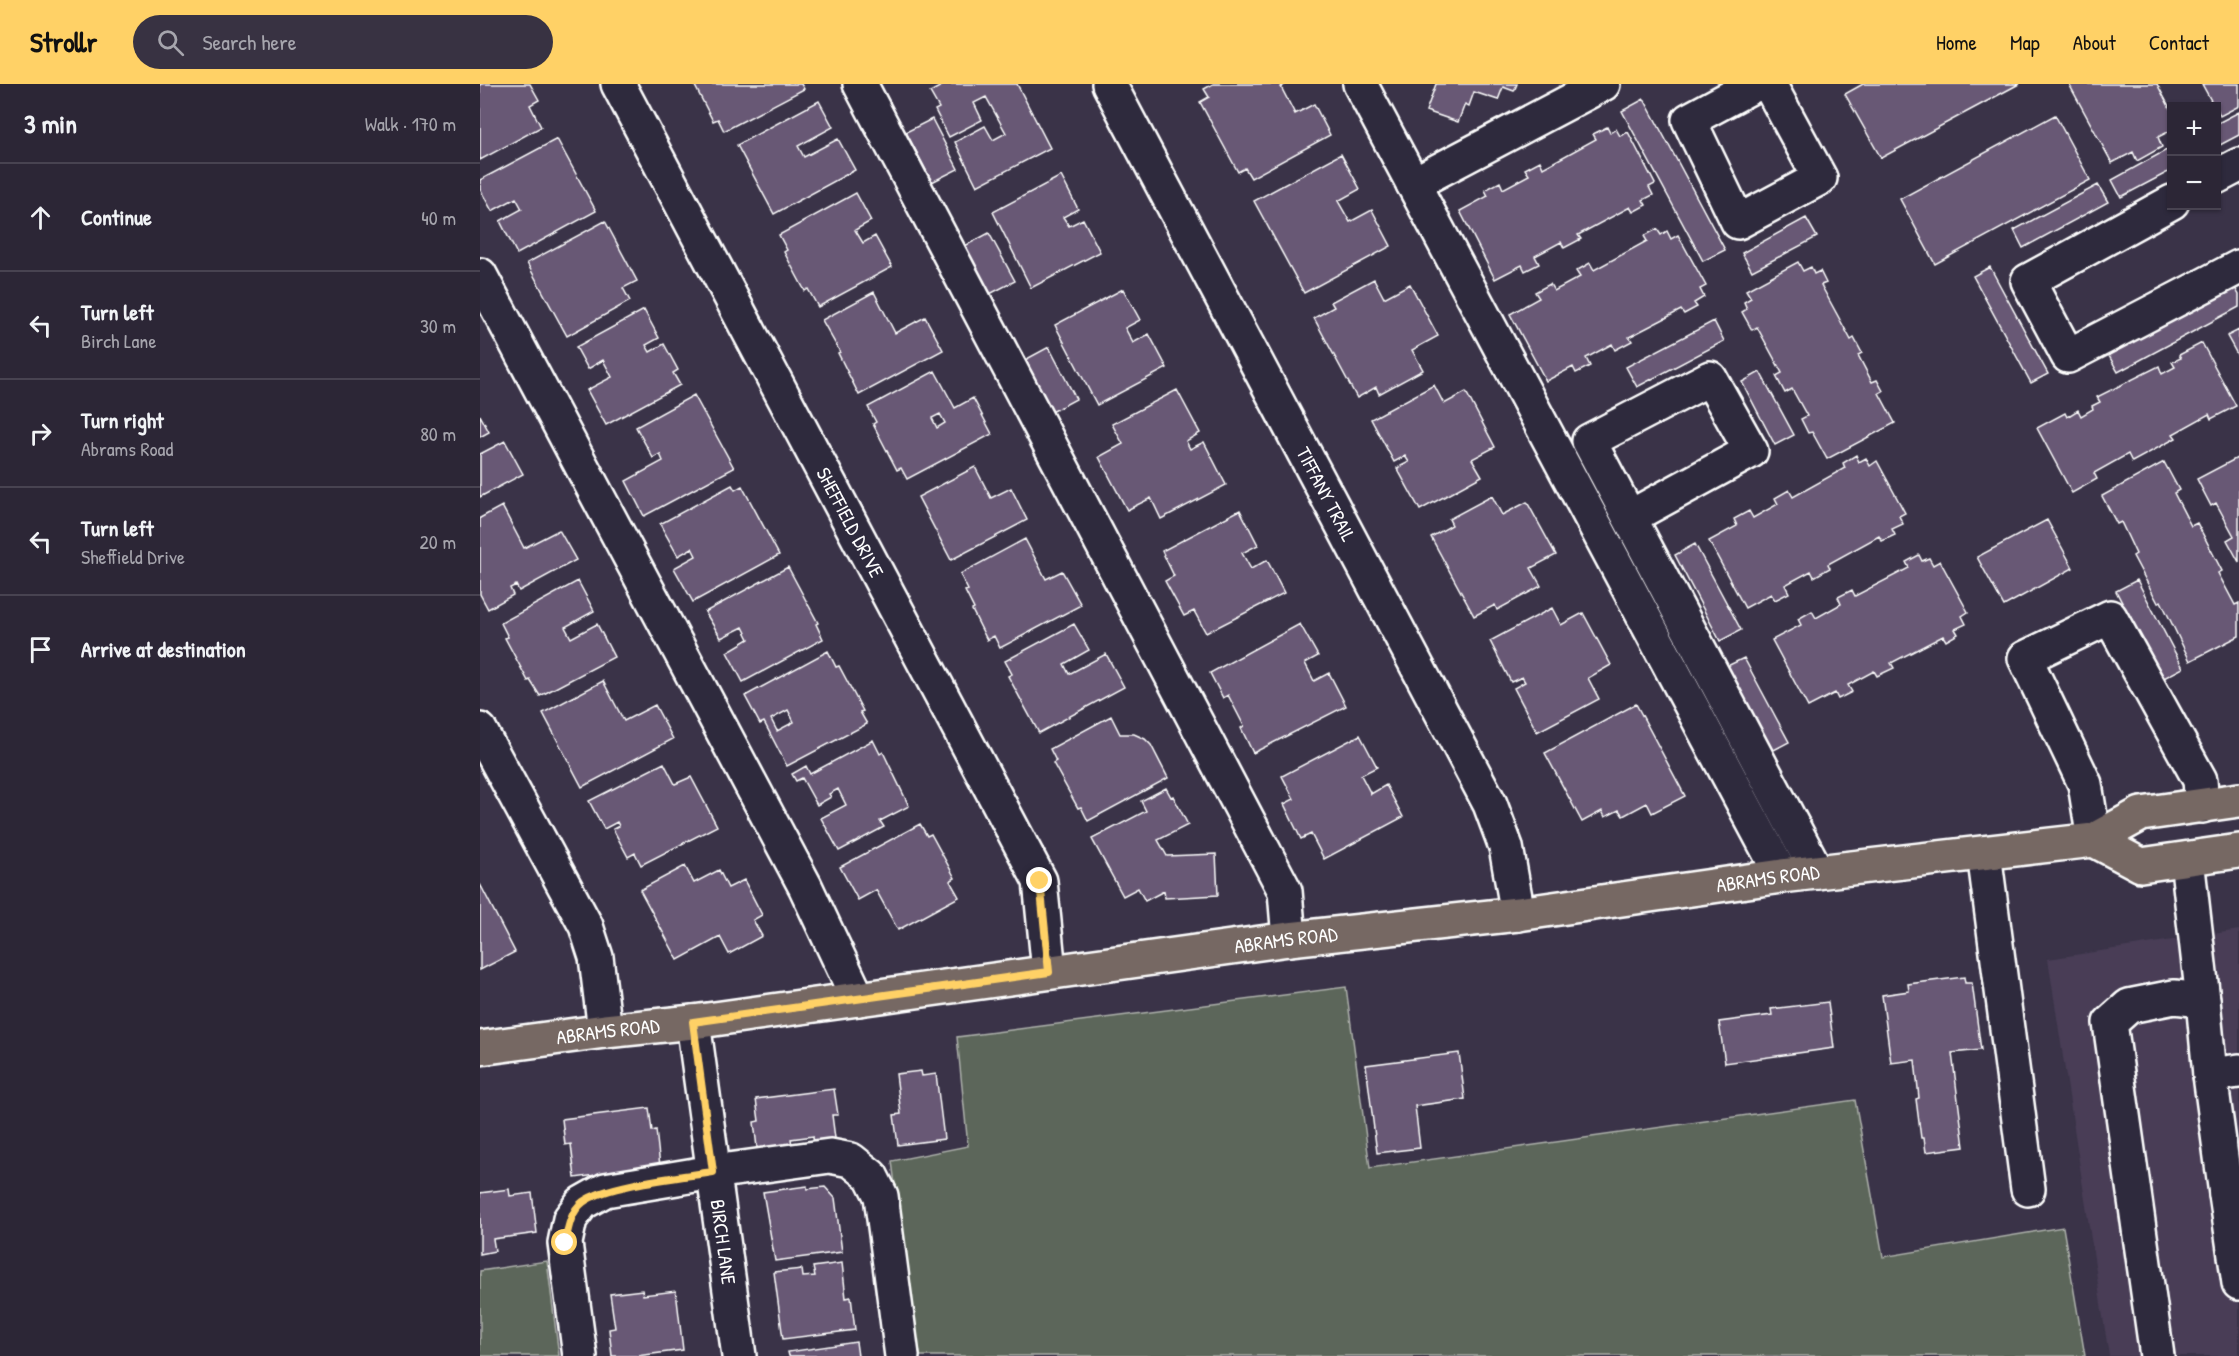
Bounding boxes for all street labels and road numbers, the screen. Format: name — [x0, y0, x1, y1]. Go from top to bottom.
street label: TIFFANY TRAIL — [1290, 442, 1363, 546]
street label: SHEFFIELD DRIVE — [810, 462, 891, 582]
street label: ABRAMS ROAD — [1714, 858, 1821, 898]
street label: ABRAMS ROAD — [1232, 920, 1339, 960]
street label: ABRAMS ROAD — [554, 1011, 661, 1051]
street label: BIRCH LANE — [705, 1198, 743, 1286]

